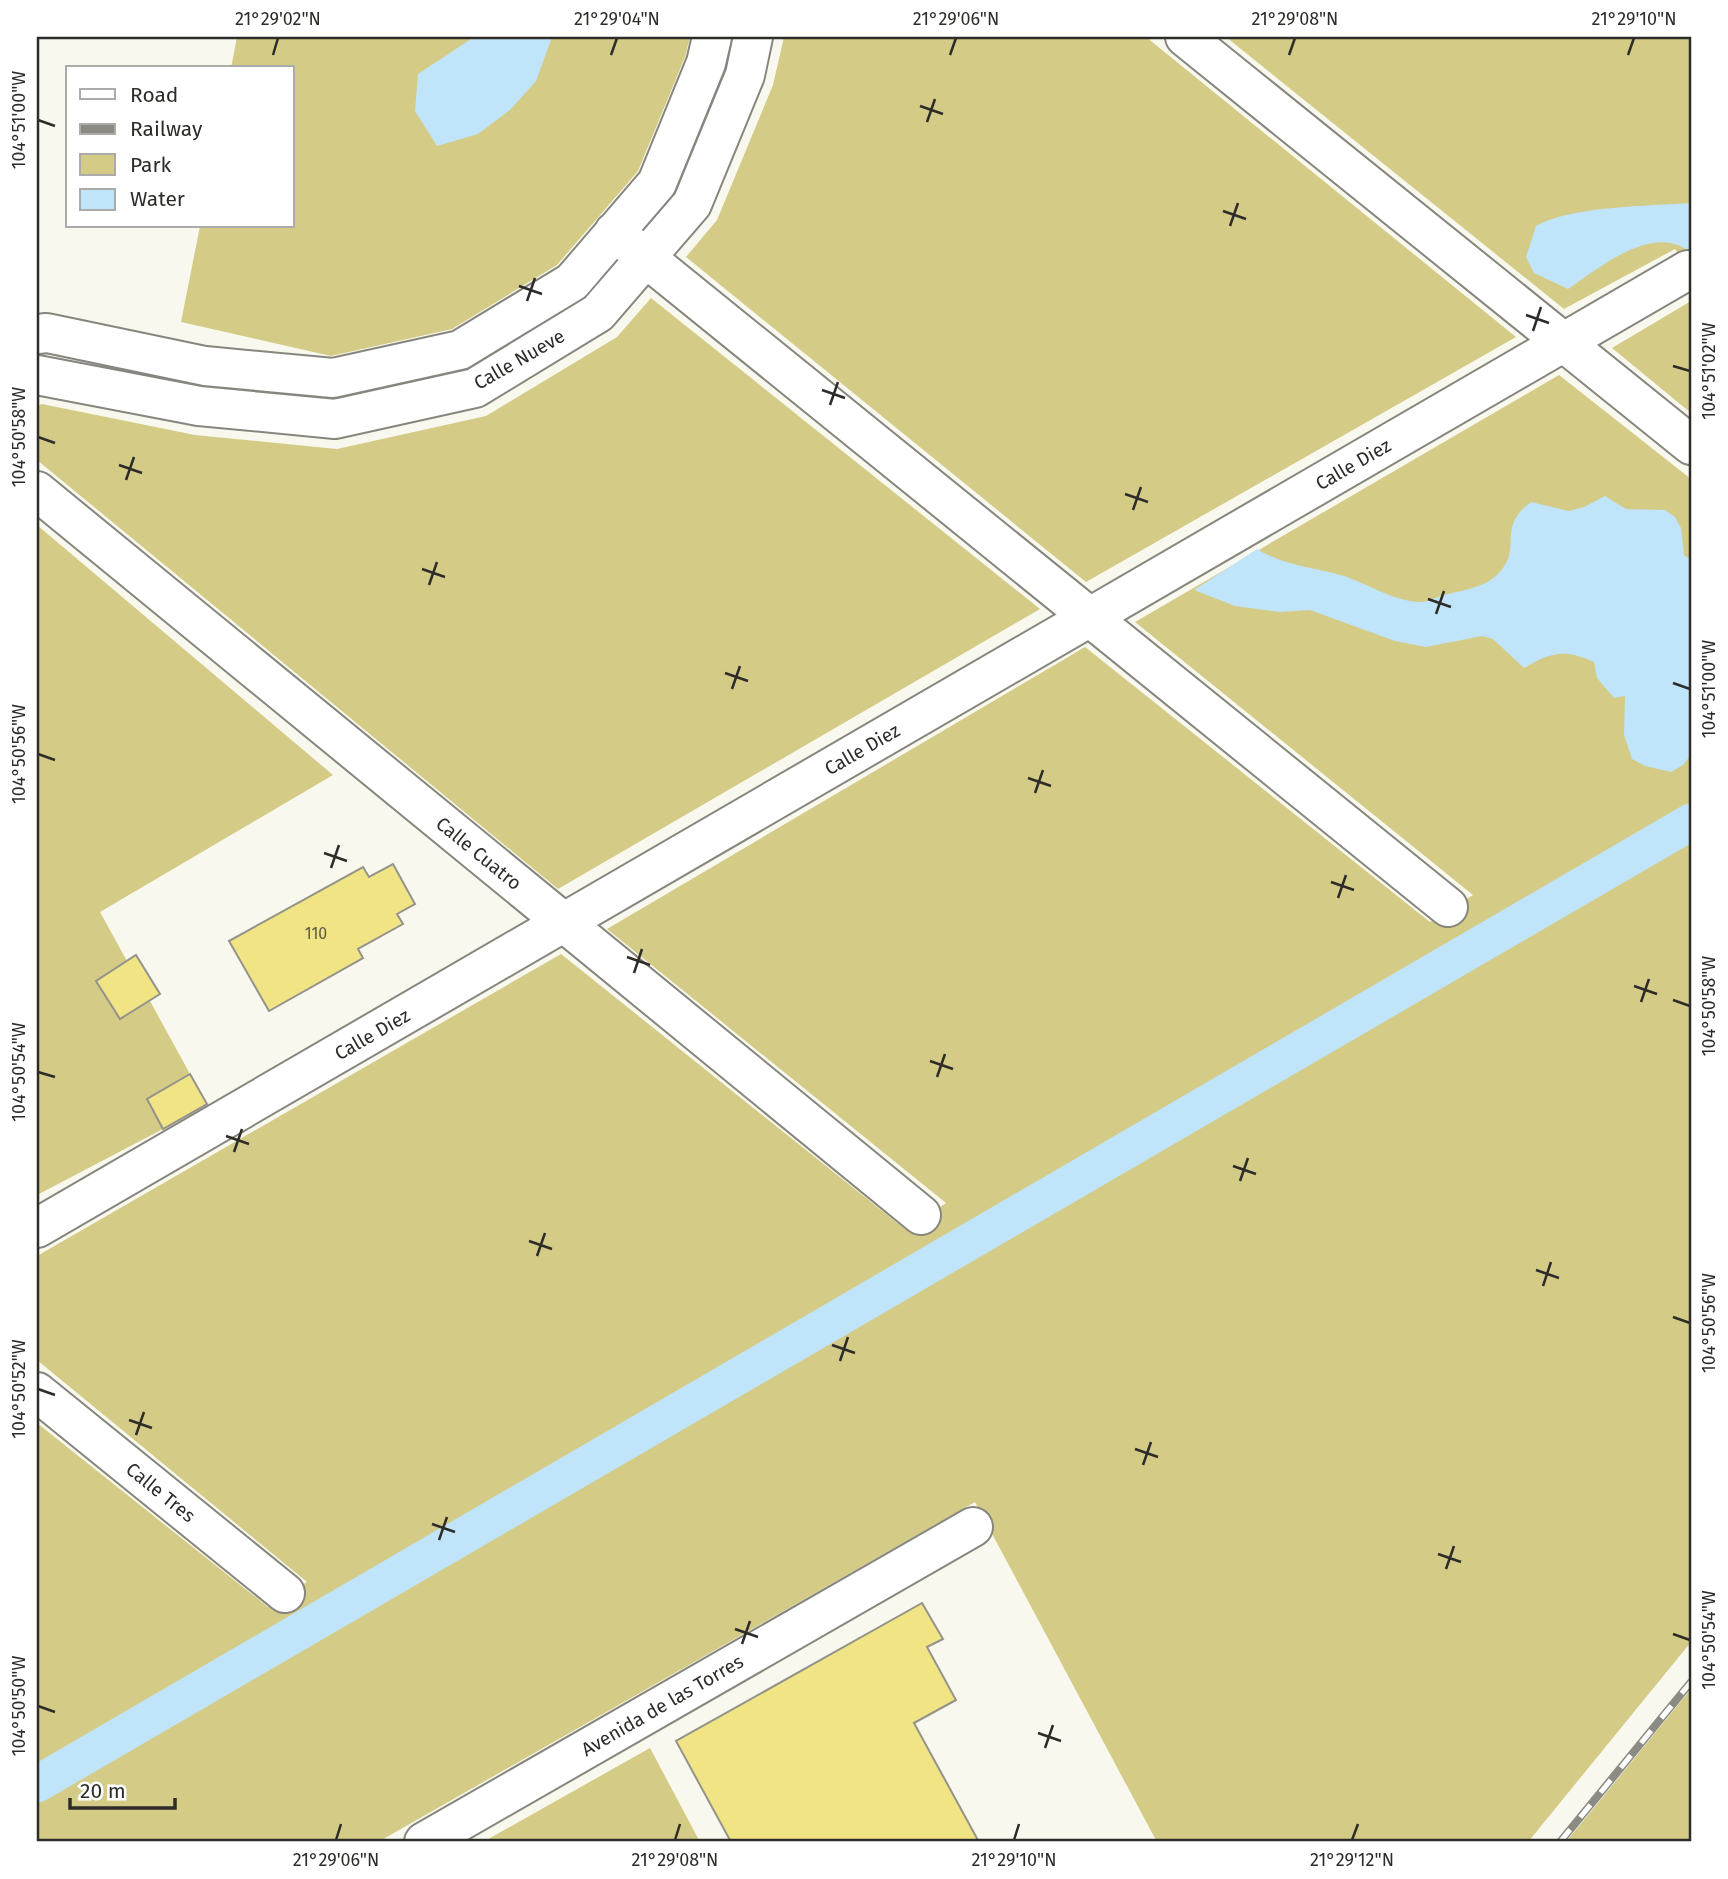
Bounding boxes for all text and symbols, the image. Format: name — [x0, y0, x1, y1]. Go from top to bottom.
text: 21°29'02"N — [235, 8, 321, 30]
text: 21°29'04"N — [574, 8, 660, 30]
text: 21°29'06"N — [913, 8, 999, 30]
text: 21°29'08"N — [1252, 8, 1338, 30]
text: 21°29'10"N — [1592, 8, 1676, 30]
legend — [66, 66, 294, 228]
text: 104°51'00"W — [8, 71, 30, 169]
text: Road — [130, 82, 178, 108]
text: Railway — [130, 116, 203, 142]
text: Park — [130, 152, 172, 178]
text: Water — [130, 186, 185, 212]
text: 104°51'02"W — [1698, 322, 1720, 420]
street label: Calle Nueve — [470, 324, 569, 395]
text: 104°50'58"W — [8, 387, 30, 487]
street label: Calle Diez — [1311, 434, 1395, 495]
text: 104°51'00"W — [1698, 640, 1720, 738]
text: 104°50'56"W — [8, 704, 30, 804]
street label: Calle Diez — [820, 719, 904, 780]
street label: Calle Cuatro — [431, 812, 526, 895]
house number: 110 — [305, 924, 327, 943]
text: 104°50'58"W — [1698, 956, 1720, 1056]
street label: Calle Diez — [330, 1004, 414, 1065]
text: 104°50'54"W — [8, 1022, 30, 1122]
text: 104°50'56"W — [1698, 1273, 1720, 1373]
text: 104°50'52"W — [8, 1339, 30, 1439]
street label: Calle Tres — [121, 1458, 200, 1527]
text: 104°50'54"W — [1698, 1590, 1720, 1690]
street label: Avenida de las Torres — [577, 1650, 747, 1761]
text: 104°50'50"W — [8, 1656, 30, 1756]
scale bar — [70, 1767, 175, 1811]
text: 20 m — [80, 1778, 126, 1804]
text: 21°29'06"N — [293, 1849, 379, 1871]
text: 21°29'08"N — [632, 1849, 718, 1871]
text: 21°29'10"N — [972, 1849, 1056, 1871]
text: 21°29'12"N — [1310, 1849, 1394, 1871]

